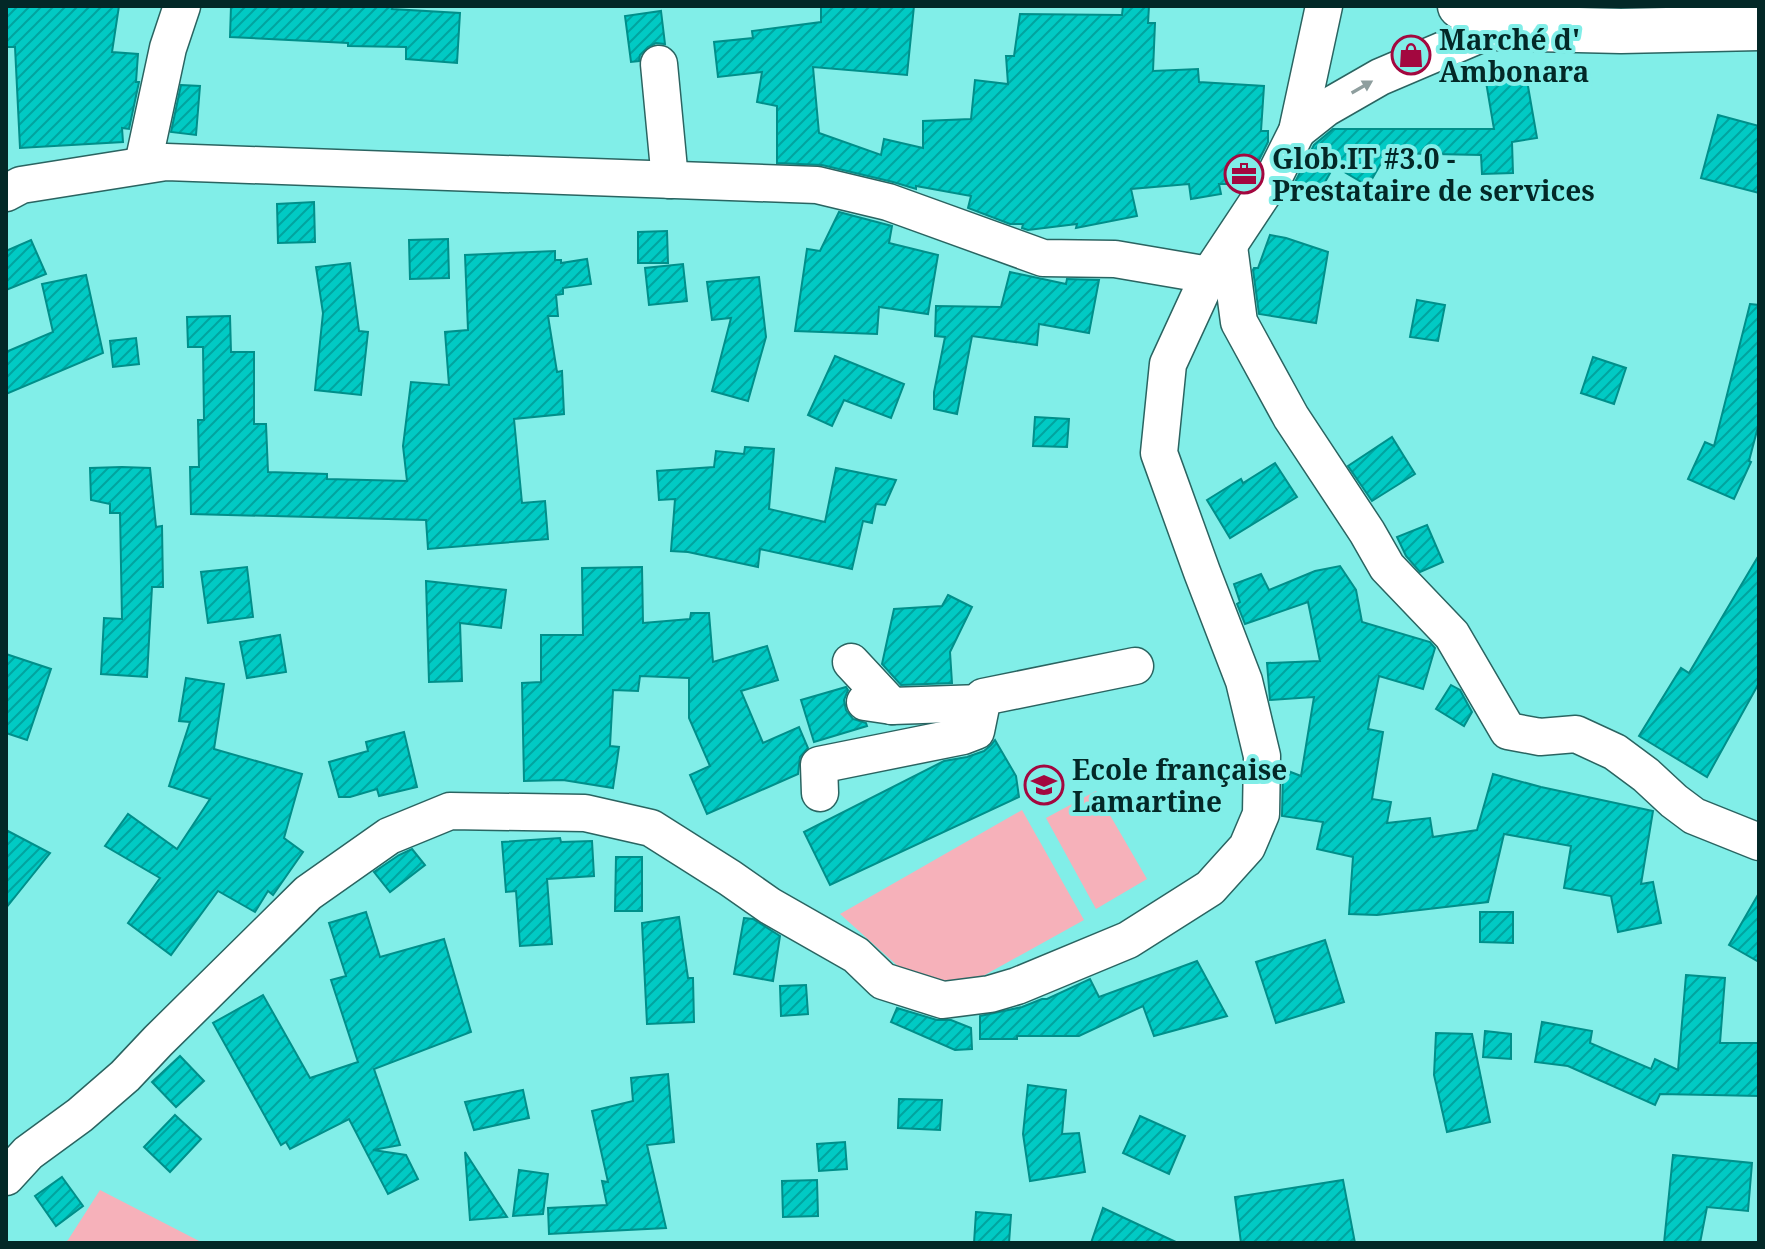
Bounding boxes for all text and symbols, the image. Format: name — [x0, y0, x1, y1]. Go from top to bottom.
place label: Marché d' Ambonara — [1439, 20, 1589, 90]
shop icon: Marché d' Ambonara — [1390, 34, 1432, 76]
one-way arrow — [1351, 80, 1373, 94]
place label: Glob.IT #3.0 - Prestataire de services — [1272, 139, 1595, 209]
office icon: Glob.IT #3.0 - Prestataire de services — [1223, 153, 1265, 195]
place label: Ecole française Lamartine — [1072, 750, 1287, 820]
school or university icon: Ecole française Lamartine — [1023, 764, 1065, 806]

